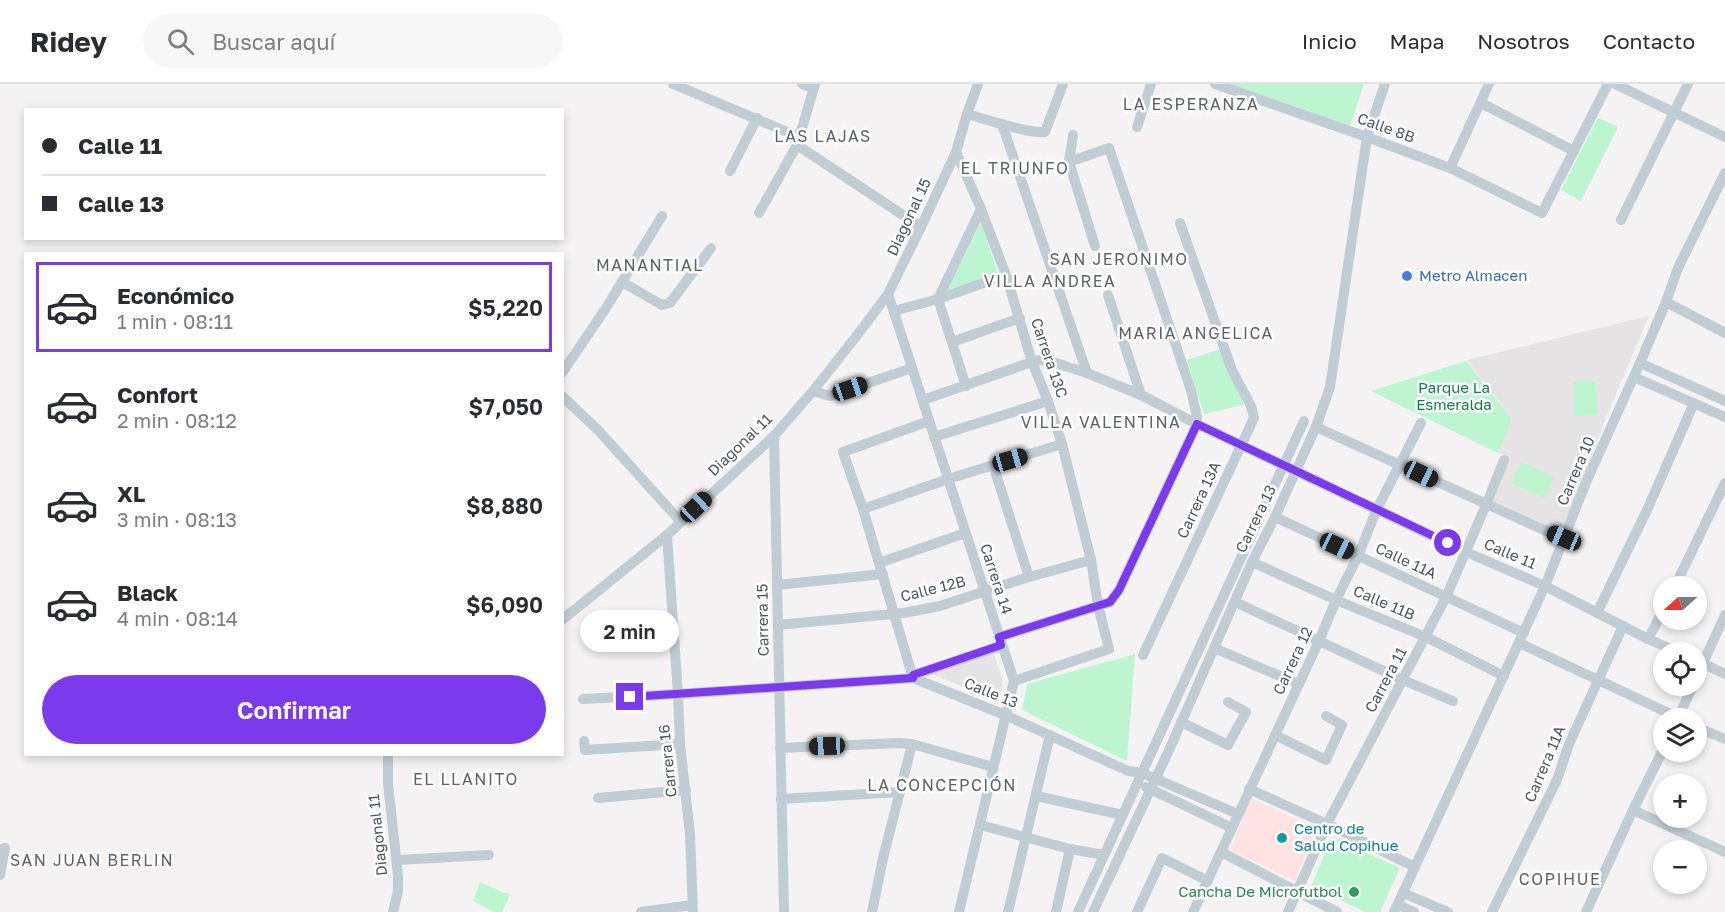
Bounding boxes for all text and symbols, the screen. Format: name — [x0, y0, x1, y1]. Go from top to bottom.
search box — [143, 14, 563, 68]
text: Ridey — [30, 25, 107, 58]
icon: search — [164, 25, 197, 58]
text: Buscar aquí — [212, 28, 336, 55]
text: Inicio — [1302, 28, 1357, 54]
text: Mapa — [1390, 28, 1444, 54]
text: Nosotros — [1477, 28, 1570, 54]
text: Contacto — [1603, 28, 1695, 54]
district label: LA ESPERANZA — [1123, 94, 1259, 114]
street label: Calle 8B — [1355, 108, 1418, 146]
district label: LAS LAJAS — [774, 126, 872, 146]
text: Calle 11 — [78, 132, 162, 159]
district label: EL TRIUNFO — [961, 158, 1069, 178]
street label: Diagonal 15 — [882, 175, 934, 258]
text: Calle 13 — [78, 190, 164, 217]
district label: SAN JERONIMO — [1049, 249, 1189, 269]
district label: MANANTIAL — [596, 255, 704, 275]
place label: Metro Almacen — [1419, 266, 1527, 284]
marker: Metro Almacen — [1400, 269, 1414, 283]
district label: VILLA ANDREA — [984, 271, 1116, 291]
icon: car — [45, 280, 99, 334]
text: Económico — [117, 282, 234, 309]
text: $5,220 — [468, 294, 543, 321]
text: 1 min · 08:11 — [117, 309, 233, 333]
street label: Carrera 13C — [1028, 315, 1072, 400]
district label: MARIA ANGELICA — [1118, 323, 1274, 343]
car — [830, 375, 870, 403]
park label: Parque La Esmeralda — [1416, 378, 1492, 413]
icon: car — [45, 379, 99, 433]
text: Confort — [117, 381, 198, 408]
text: $7,050 — [469, 393, 543, 420]
text: 2 min · 08:12 — [117, 408, 237, 432]
street label: Diagonal 11 — [704, 409, 775, 479]
district label: VILLA VALENTINA — [1021, 412, 1181, 432]
street label: Carrera 10 — [1552, 433, 1598, 508]
car — [990, 446, 1030, 474]
street label: Carrera 13A — [1172, 458, 1224, 541]
car — [1401, 458, 1441, 490]
icon: car — [45, 478, 99, 532]
text: XL — [117, 480, 145, 507]
street label: Carrera 13 — [1231, 482, 1279, 555]
car — [677, 488, 715, 526]
text: $8,880 — [466, 492, 543, 519]
text: 3 min · 08:13 — [117, 507, 237, 531]
car — [1544, 523, 1584, 553]
route start — [1434, 529, 1461, 556]
car — [1317, 530, 1357, 562]
street label: Calle 11 — [1481, 534, 1539, 572]
street label: Calle 11A — [1373, 538, 1440, 582]
street label: Carrera 14 — [977, 541, 1017, 616]
street label: Calle 12B — [898, 571, 967, 605]
north arrow — [1653, 576, 1707, 630]
map controls — [1653, 576, 1707, 894]
icon: car — [45, 577, 99, 631]
text: Black — [117, 579, 178, 606]
street label: Calle 11B — [1351, 581, 1418, 623]
street label: Carrera 15 — [752, 583, 772, 657]
text: $6,090 — [466, 591, 543, 618]
text: 4 min · 08:14 — [117, 606, 238, 630]
callout: 2 min — [580, 610, 680, 652]
text: 2 min — [604, 619, 656, 643]
street label: Carrera 12 — [1269, 624, 1316, 697]
button: locate — [1653, 642, 1707, 696]
street label: Carrera 11 — [1360, 644, 1410, 715]
street label: Calle 13 — [962, 673, 1021, 711]
button: Confirmar — [42, 675, 546, 744]
route end — [616, 683, 643, 710]
button: layers — [1653, 708, 1707, 762]
street label: Carrera 11A — [1520, 723, 1568, 805]
street label: Carrera 16 — [654, 724, 680, 798]
car — [809, 736, 845, 756]
district label: EL LLANITO — [413, 769, 519, 789]
button: + — [1653, 774, 1707, 828]
district label: LA CONCEPCIÓN — [867, 775, 1017, 795]
street label: Diagonal 11 — [364, 793, 390, 877]
place label: Centro de Salud Copihue — [1294, 819, 1399, 854]
marker: Centro de Salud Copihue — [1275, 831, 1289, 845]
button: − — [1653, 840, 1707, 894]
district label: SAN JUAN BERLIN — [10, 850, 174, 870]
district label: COPIHUE — [1519, 869, 1601, 889]
place label: Cancha De Microfutbol — [1178, 882, 1342, 900]
marker: Cancha De Microfutbol — [1347, 885, 1361, 899]

